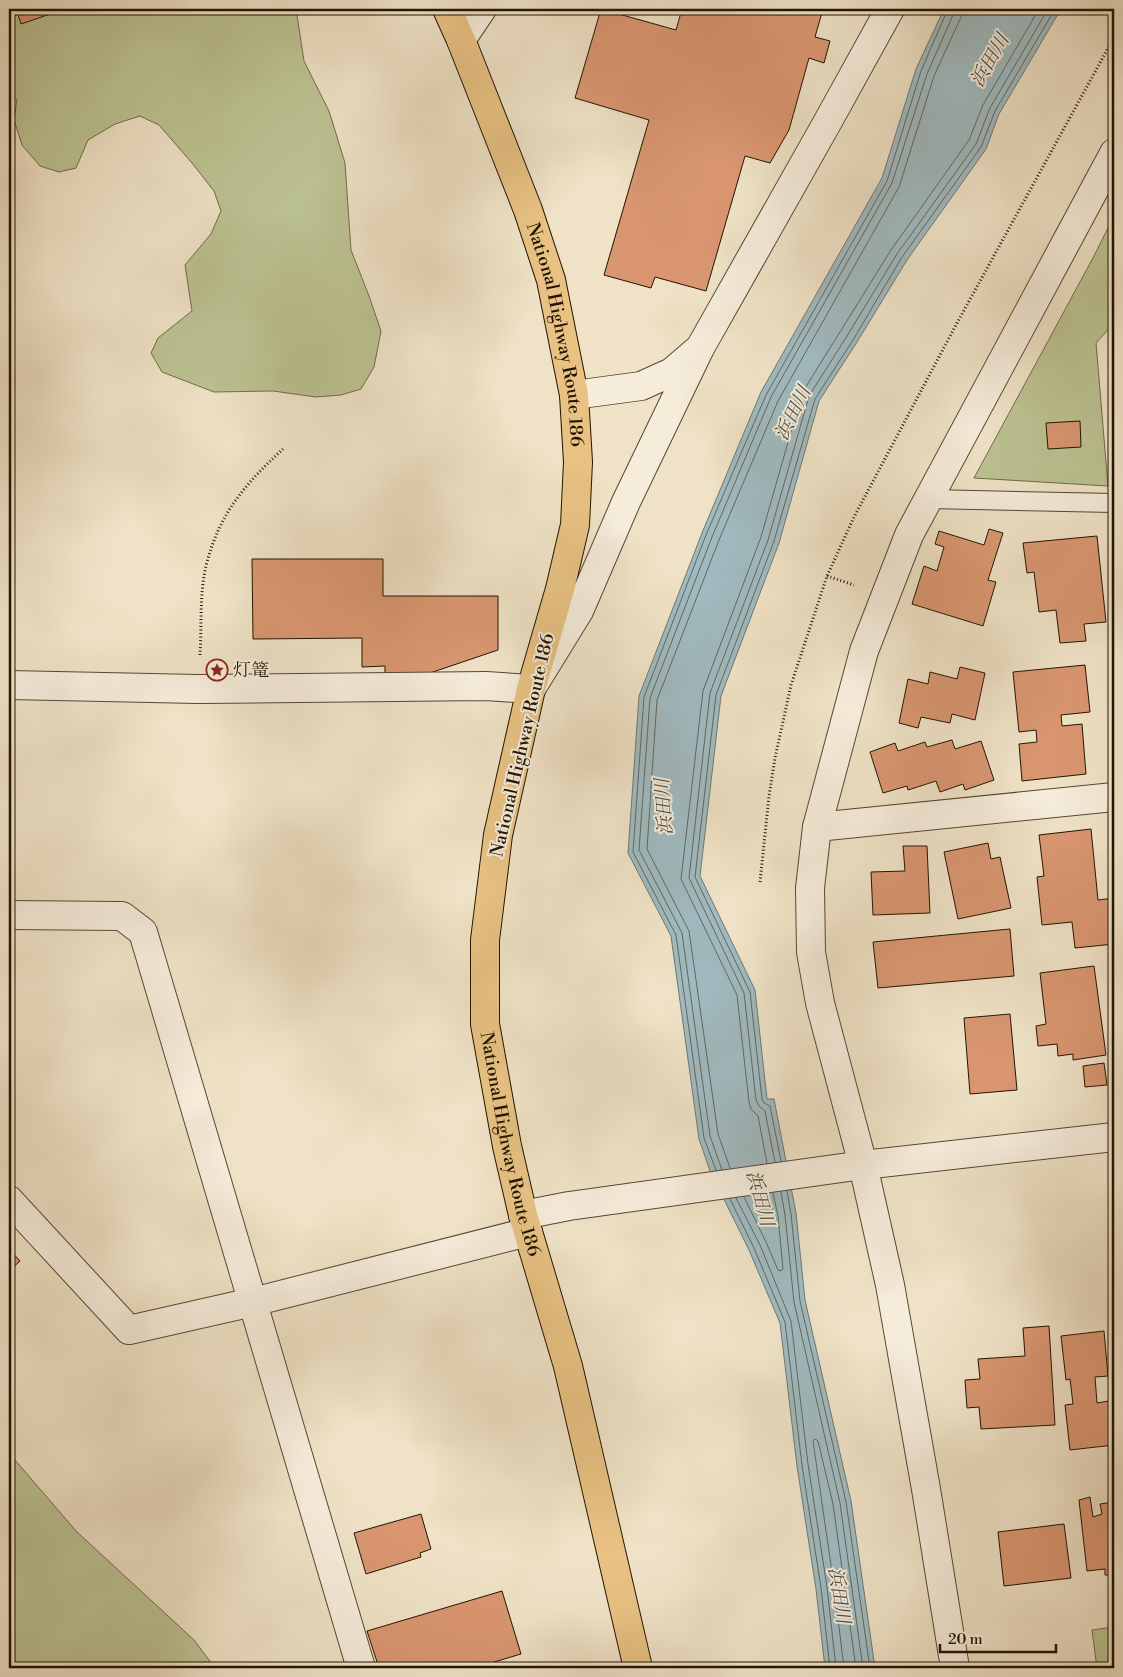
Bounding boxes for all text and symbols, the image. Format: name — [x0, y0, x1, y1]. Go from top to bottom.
water label: 浜田川 — [965, 28, 1016, 91]
street label: National Highway Route 186 — [521, 220, 588, 447]
water label: 浜田川 — [770, 381, 817, 444]
street label: National Highway Route 186 — [486, 631, 559, 859]
place icon: 灯篭 — [205, 658, 229, 682]
place label: 灯篭 — [233, 659, 269, 682]
water label: 浜田川 — [650, 776, 678, 836]
street label: National Highway Route 186 — [475, 1030, 546, 1259]
water label: 浜田川 — [741, 1168, 780, 1231]
water label: 浜田川 — [823, 1565, 856, 1627]
scale bar — [940, 1622, 1057, 1654]
text: 20 m — [948, 1630, 983, 1649]

